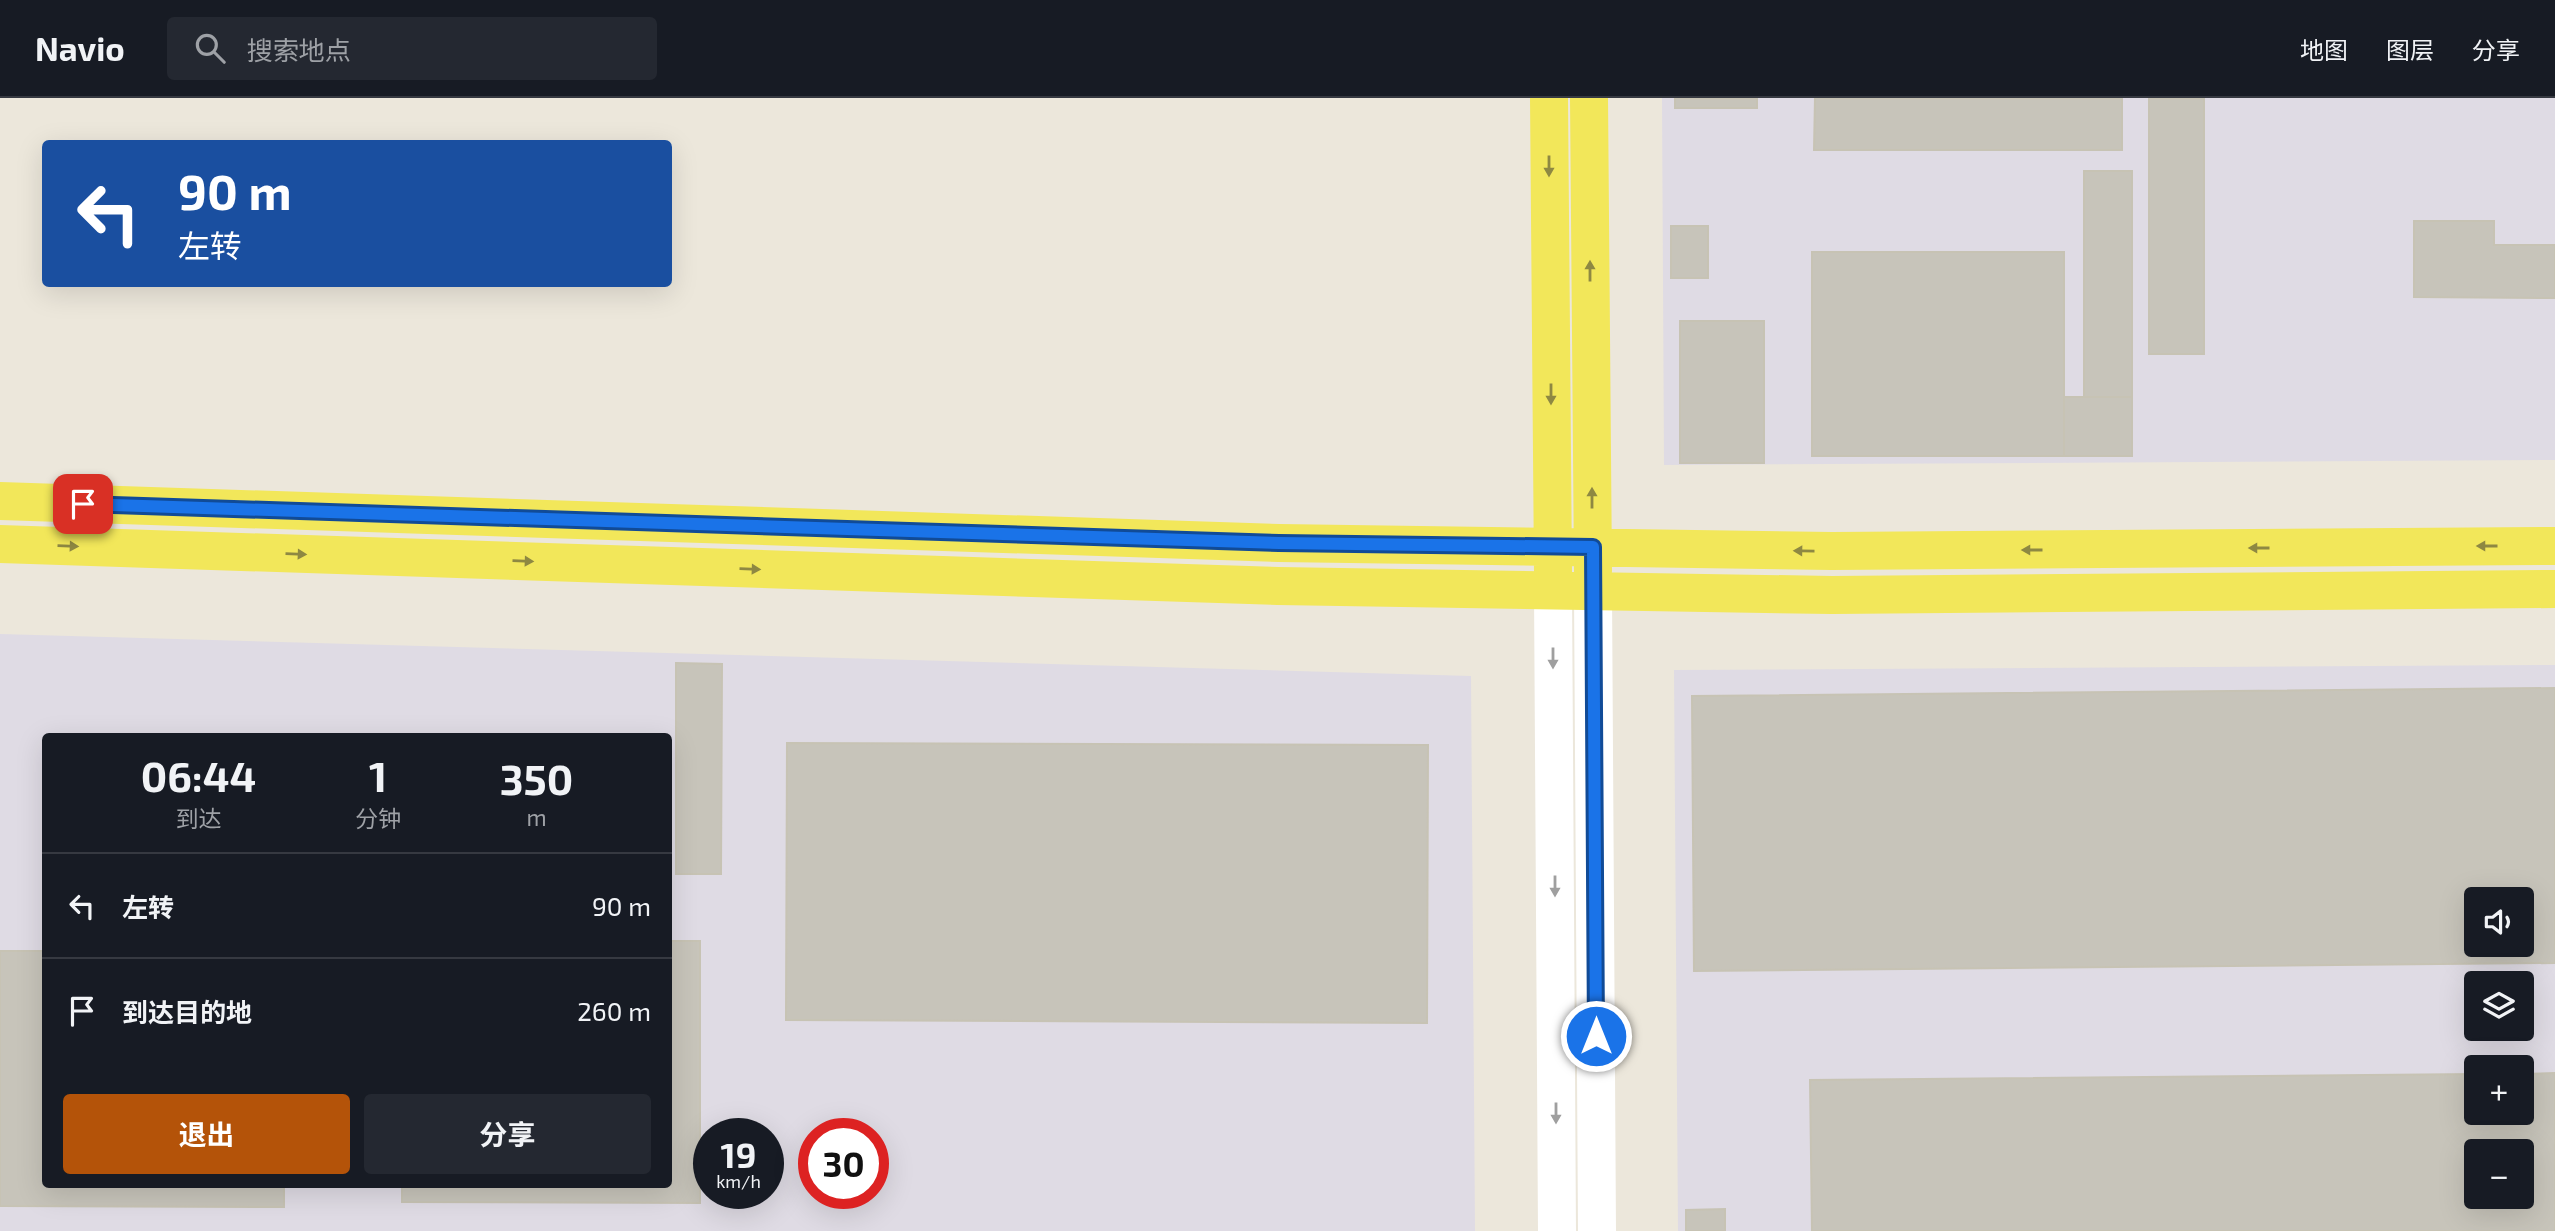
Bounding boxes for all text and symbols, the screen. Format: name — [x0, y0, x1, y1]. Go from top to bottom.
search box — [167, 17, 657, 80]
text: Navio — [35, 28, 125, 68]
icon: search — [191, 29, 229, 67]
text: 搜索地点 — [247, 34, 351, 65]
text: 地图 — [2300, 35, 2348, 64]
text: 图层 — [2386, 35, 2434, 64]
text: 分享 — [2472, 35, 2520, 64]
one-way arrow — [1544, 155, 1555, 177]
text: 90 m — [178, 161, 292, 220]
icon: left — [63, 168, 154, 259]
text: 左转 — [178, 226, 242, 264]
one-way arrow — [1584, 260, 1596, 282]
one-way arrow — [1545, 383, 1557, 405]
pin — [53, 474, 113, 534]
icon: arrive — [64, 485, 102, 523]
one-way arrow — [1586, 487, 1598, 509]
one-way arrow — [57, 541, 79, 552]
one-way arrow — [2476, 541, 2498, 552]
one-way arrow — [2248, 542, 2270, 554]
one-way arrow — [2021, 544, 2043, 556]
one-way arrow — [1793, 545, 1815, 557]
one-way arrow — [285, 548, 307, 559]
one-way arrow — [512, 556, 534, 567]
one-way arrow — [740, 563, 762, 574]
one-way arrow — [1547, 647, 1559, 669]
text: 06:44 — [141, 750, 256, 800]
text: 1 — [369, 750, 387, 800]
text: 350 — [500, 753, 573, 803]
text: m — [526, 803, 547, 831]
text: 到达 — [176, 804, 222, 832]
text: 分钟 — [355, 804, 401, 832]
one-way arrow — [1549, 875, 1561, 897]
icon: left — [63, 887, 101, 925]
map controls — [2464, 887, 2534, 1209]
button: sound — [2464, 887, 2534, 957]
text: 90 m — [592, 890, 651, 921]
text: 左转 — [122, 891, 174, 922]
button: layers — [2464, 971, 2534, 1041]
icon: arrive — [63, 992, 101, 1030]
text: 260 m — [577, 995, 651, 1026]
text: 到达目的地 — [122, 996, 252, 1027]
position arrow — [1559, 999, 1633, 1073]
button: + — [2464, 1055, 2534, 1125]
button: 退出 — [63, 1094, 350, 1174]
button: 分享 — [364, 1094, 651, 1174]
one-way arrow — [1550, 1102, 1562, 1124]
speed limit sign: 30 — [798, 1118, 889, 1209]
text: 19 — [721, 1133, 756, 1175]
button: − — [2464, 1139, 2534, 1209]
text: km/h — [716, 1170, 761, 1192]

